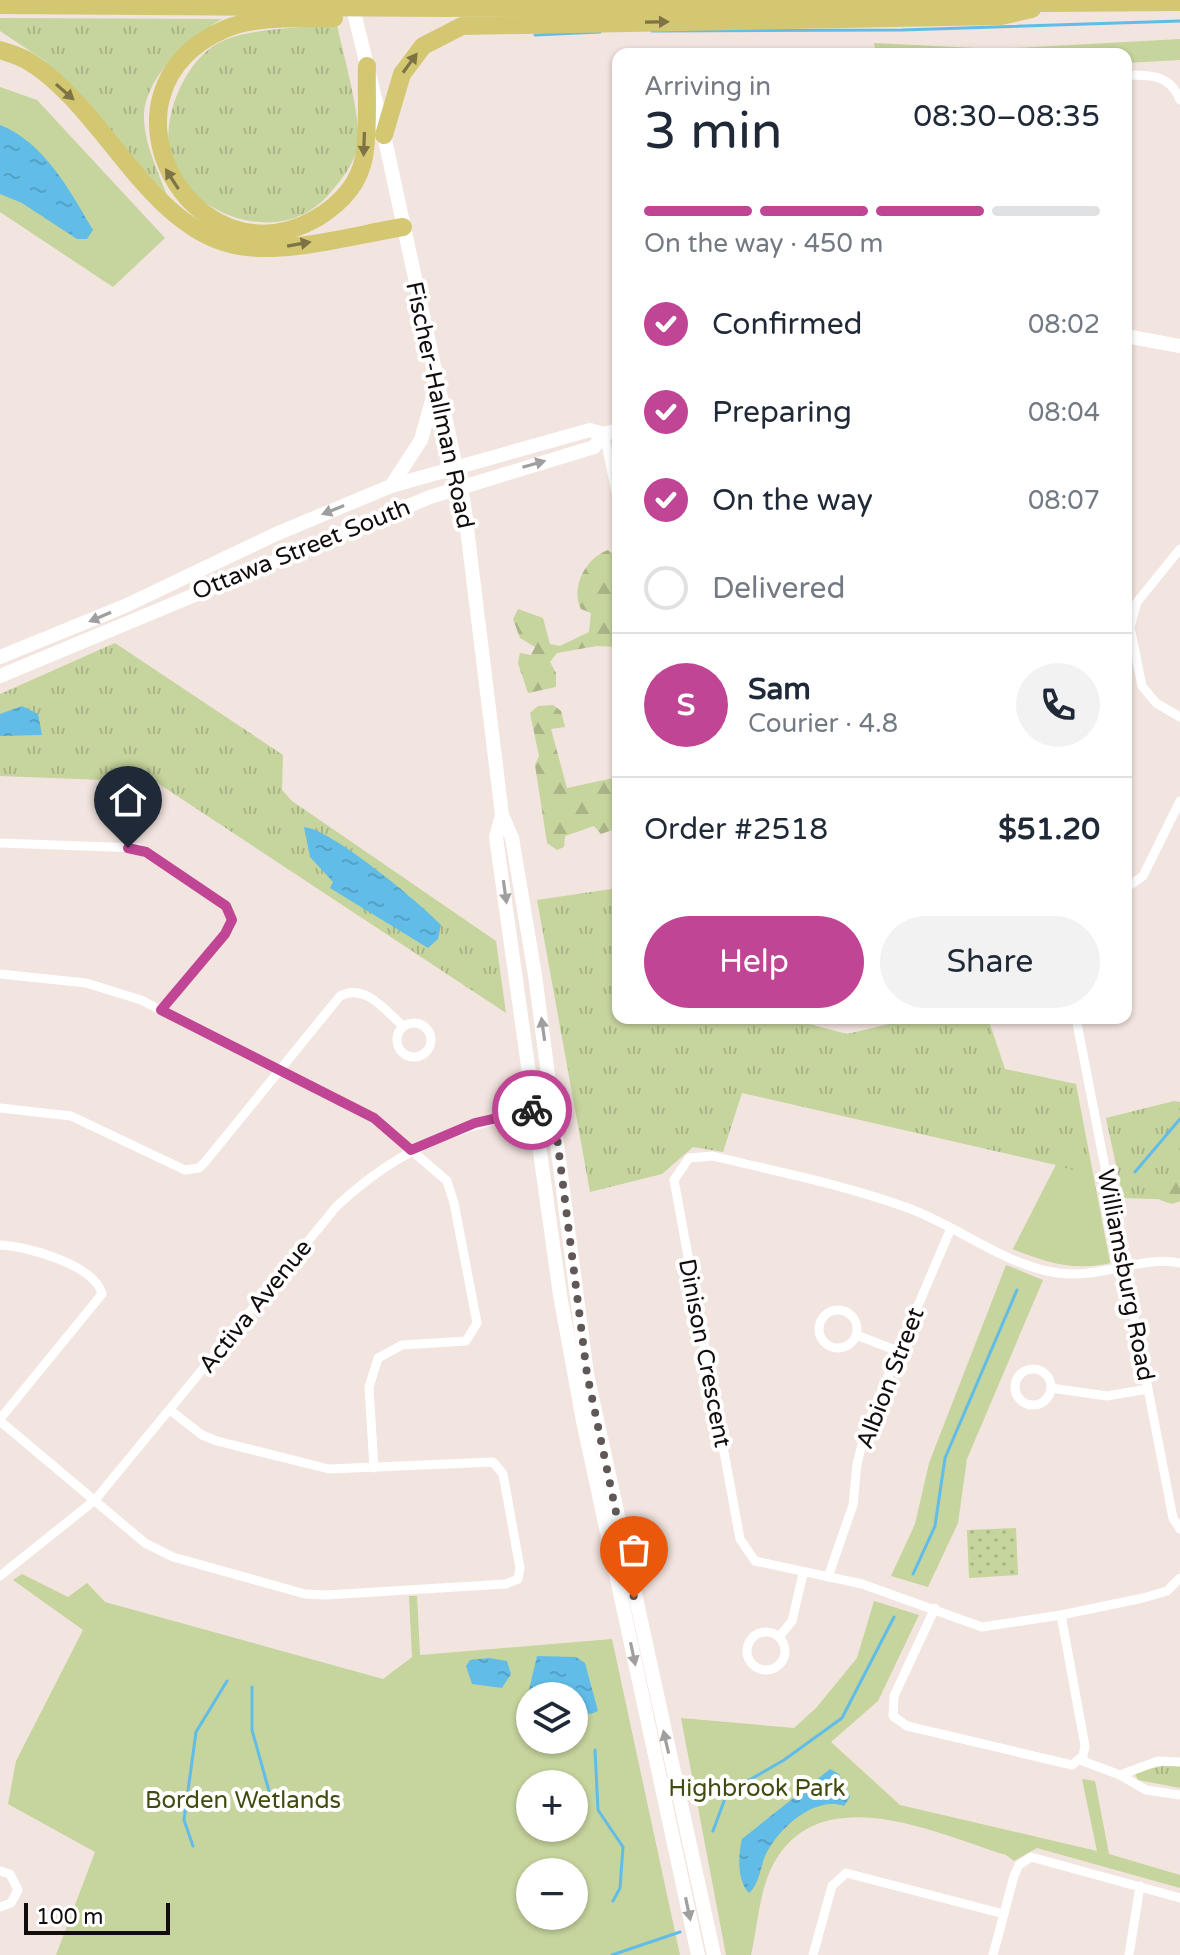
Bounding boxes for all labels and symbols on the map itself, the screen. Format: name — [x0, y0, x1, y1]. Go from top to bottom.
one-way arrow — [645, 16, 670, 29]
one-way arrow — [402, 52, 418, 73]
one-way arrow — [55, 82, 74, 100]
one-way arrow — [358, 132, 371, 157]
one-way arrow — [166, 168, 180, 190]
one-way arrow — [287, 237, 312, 249]
street label: Fischer-Hallman Road — [399, 279, 480, 531]
one-way arrow — [523, 457, 547, 470]
street label: Ottawa Street South — [188, 493, 414, 606]
one-way arrow — [321, 504, 345, 517]
one-way arrow — [88, 611, 112, 624]
pin — [94, 766, 162, 848]
one-way arrow — [499, 880, 511, 905]
one-way arrow — [536, 1016, 549, 1041]
courier — [492, 1070, 572, 1150]
street label: Williamsburg Road — [1091, 1167, 1160, 1384]
street label: Activa Avenue — [193, 1234, 318, 1379]
street label: Dinison Crescent — [672, 1256, 737, 1450]
street label: Albion Street — [850, 1303, 931, 1453]
pin — [600, 1516, 668, 1598]
one-way arrow — [627, 1642, 640, 1667]
one-way arrow — [659, 1730, 672, 1755]
park label: Highbrook Park — [668, 1774, 846, 1803]
park label: Borden Wetlands — [145, 1786, 341, 1815]
one-way arrow — [682, 1896, 695, 1921]
scale bar — [24, 1899, 170, 1935]

